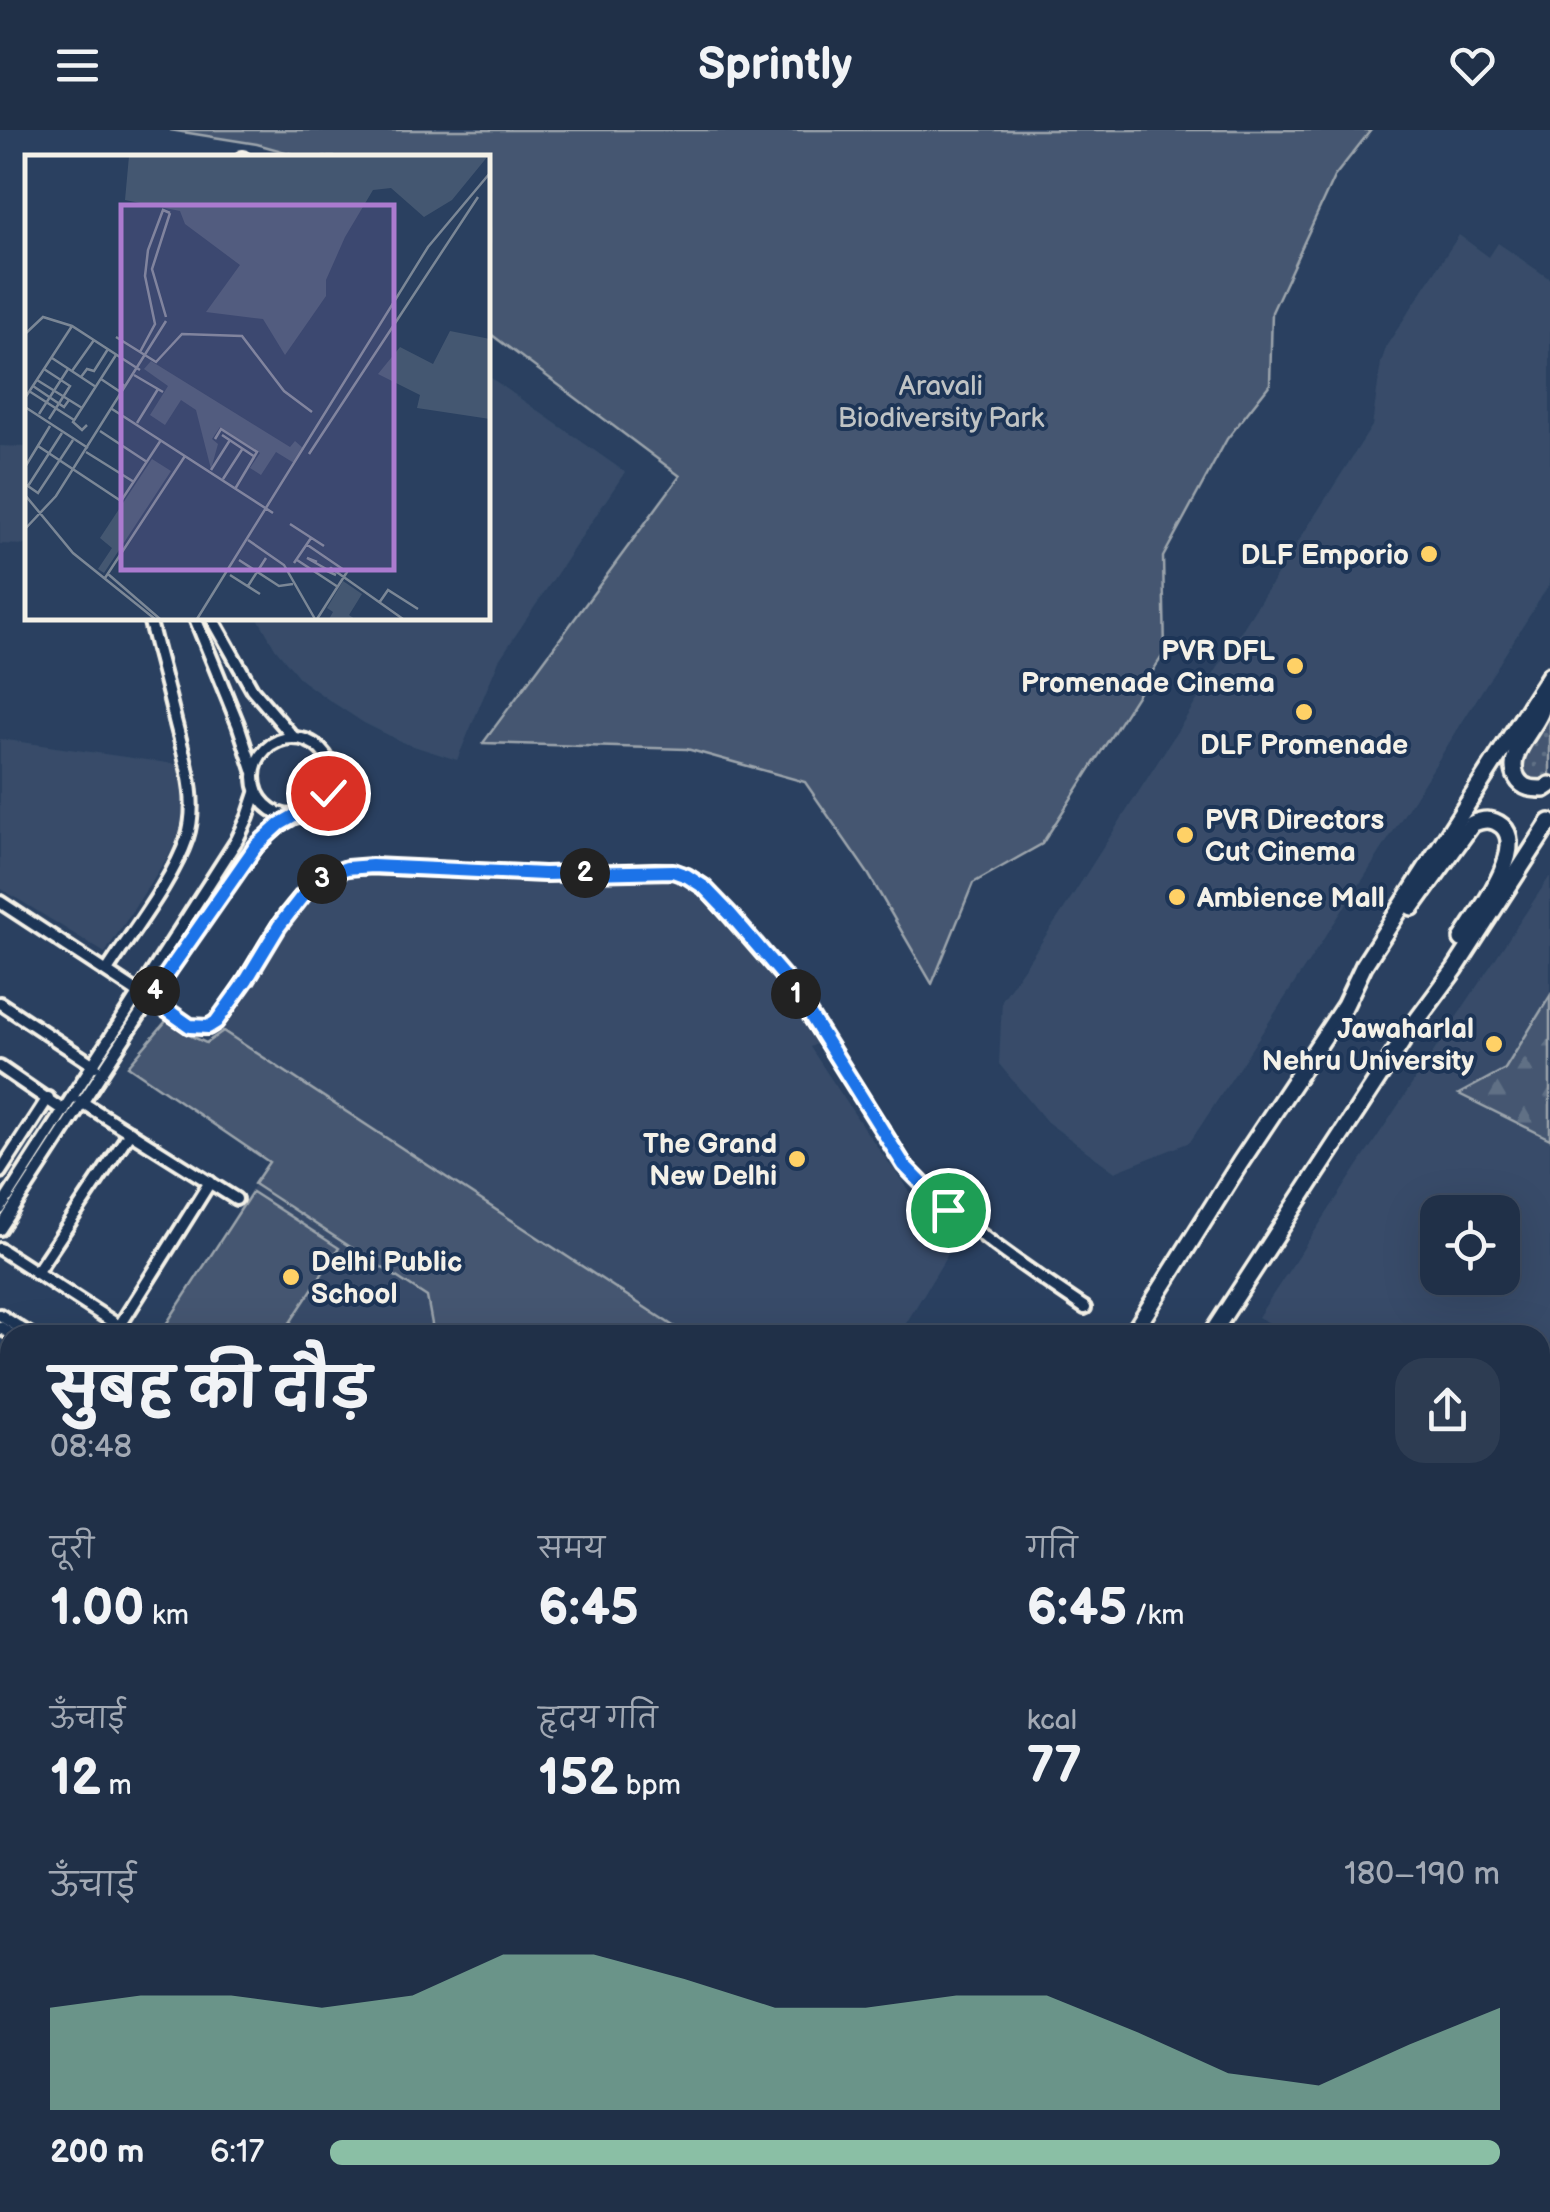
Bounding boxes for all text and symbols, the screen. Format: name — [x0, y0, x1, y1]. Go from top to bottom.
icon: menu — [50, 38, 105, 93]
text: Sprintly — [698, 38, 852, 93]
icon: heart — [1445, 38, 1500, 93]
inset map — [25, 155, 490, 620]
park label: Aravali Biodiversity Park — [838, 370, 1045, 435]
place label: DLF Emporio — [1241, 539, 1409, 572]
marker: DLF Emporio — [1418, 543, 1440, 565]
place label: PVR DFL Promenade Cinema — [1021, 635, 1275, 700]
marker: PVR DFL Promenade Cinema — [1284, 655, 1306, 677]
marker: DLF Promenade — [1293, 701, 1315, 723]
place label: DLF Promenade — [1200, 729, 1408, 762]
pin — [286, 751, 371, 836]
icon: check — [301, 766, 356, 821]
place label: PVR Directors Cut Cinema — [1205, 804, 1384, 869]
marker: PVR Directors Cut Cinema — [1174, 824, 1196, 846]
pin: 2 — [560, 848, 610, 898]
pin: 3 — [297, 854, 347, 904]
text: 2 — [577, 856, 593, 889]
text: 3 — [314, 862, 330, 895]
place label: Ambience Mall — [1196, 882, 1385, 915]
marker: Ambience Mall — [1166, 886, 1188, 908]
pin: 4 — [130, 966, 180, 1016]
pin: 1 — [771, 969, 821, 1019]
text: 4 — [147, 974, 163, 1007]
text: 1 — [790, 977, 802, 1010]
place label: Jawaharlal Nehru University — [1262, 1013, 1474, 1078]
marker: Jawaharlal Nehru University — [1483, 1033, 1505, 1055]
place label: The Grand New Delhi — [643, 1128, 777, 1193]
marker: The Grand New Delhi — [786, 1148, 808, 1170]
pin — [906, 1168, 991, 1253]
icon: arrive — [921, 1183, 976, 1238]
map controls — [1420, 1195, 1520, 1295]
button: locate — [1420, 1195, 1520, 1295]
place label: Delhi Public School — [311, 1246, 462, 1311]
marker: Delhi Public School — [280, 1266, 302, 1288]
text: सुबह की दौड़ — [50, 1357, 371, 1424]
button: share — [1395, 1358, 1500, 1463]
text: 08:48 — [50, 1428, 132, 1467]
text: दूरी — [50, 1533, 94, 1566]
text: समय — [538, 1533, 605, 1566]
text: गति — [1027, 1533, 1078, 1566]
text: 1.00 — [50, 1579, 144, 1639]
text: 6:45 — [538, 1579, 639, 1639]
text: 6:45 — [1027, 1579, 1127, 1639]
text: km — [144, 1599, 189, 1632]
text: /km — [1127, 1599, 1184, 1632]
text: ऊँचाई — [50, 1703, 125, 1736]
text: हृदय गति — [538, 1703, 658, 1736]
text: kcal — [1027, 1704, 1077, 1737]
text: 77 — [1027, 1737, 1082, 1797]
text: 12 — [50, 1749, 101, 1809]
text: 152 — [538, 1749, 618, 1809]
text: m — [101, 1769, 132, 1802]
text: bpm — [618, 1769, 681, 1802]
text: 180–190 m — [1344, 1855, 1500, 1894]
text: ऊँचाई — [50, 1867, 136, 1906]
text: 200 m — [50, 2133, 144, 2172]
text: 6:17 — [210, 2133, 264, 2172]

